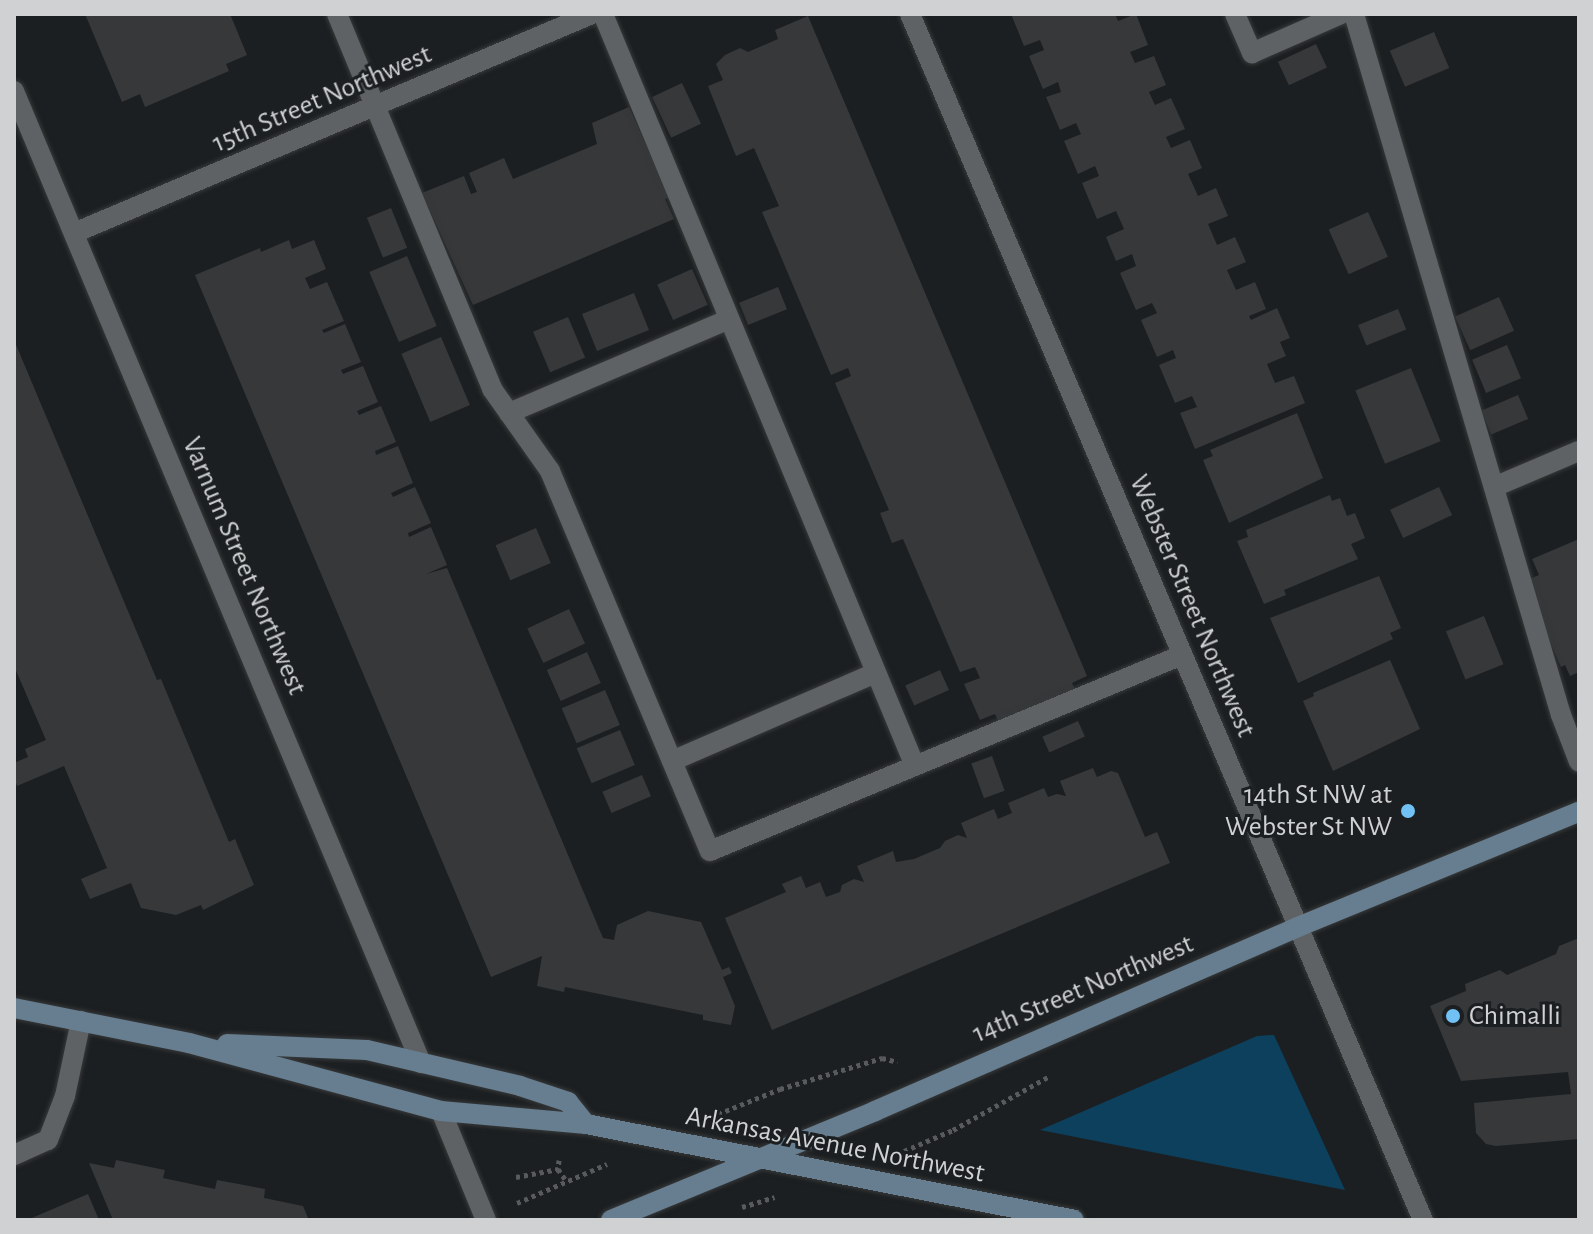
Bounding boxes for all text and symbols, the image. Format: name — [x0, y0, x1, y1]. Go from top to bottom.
street label: 15th Street Northwest — [207, 38, 437, 160]
street label: Varnum Street Northwest — [174, 432, 314, 700]
street label: Webster Street Northwest — [1121, 470, 1263, 742]
place label: 14th St NW at Webster St NW — [1225, 778, 1392, 844]
marker: 14th St NW at Webster St NW — [1399, 802, 1417, 820]
street label: 14th Street Northwest — [968, 927, 1198, 1051]
place label: Chimalli — [1469, 999, 1561, 1033]
marker: Chimalli — [1444, 1007, 1462, 1025]
street label: Arkansas Avenue Northwest — [683, 1100, 987, 1190]

